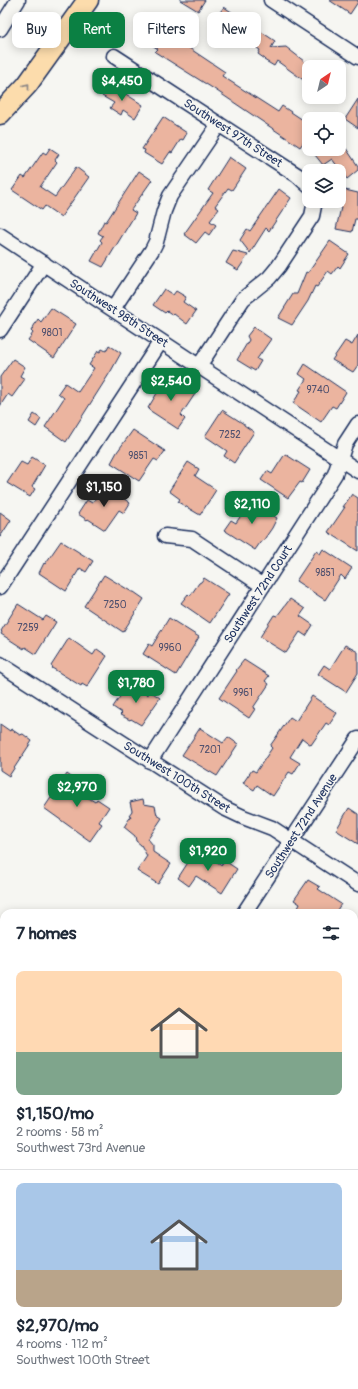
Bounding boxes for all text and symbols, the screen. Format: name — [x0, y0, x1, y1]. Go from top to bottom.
chip: Buy — [12, 12, 61, 48]
chip: Rent — [69, 12, 125, 48]
chip: Filters — [133, 12, 199, 48]
chip: New — [207, 12, 261, 48]
north arrow — [302, 60, 346, 104]
map controls — [302, 60, 346, 208]
pin: $4,450 — [89, 68, 155, 102]
text: $4,450 — [101, 73, 143, 89]
one-way arrow — [22, 83, 29, 90]
street label: Southwest 97th Street — [180, 96, 285, 171]
button: locate — [302, 112, 346, 156]
button: layers — [302, 164, 346, 208]
street label: Southwest 98th Street — [67, 276, 171, 351]
house number: 9801 — [42, 327, 63, 339]
pin: $2,540 — [138, 368, 204, 402]
text: $2,540 — [150, 373, 192, 389]
house number: 9740 — [306, 384, 330, 396]
house number: 7252 — [219, 429, 241, 441]
house number: 9851 — [128, 450, 148, 462]
pin: $1,150 — [71, 474, 137, 508]
text: $1,150 — [86, 479, 122, 495]
pin: $2,110 — [219, 491, 285, 525]
text: $2,110 — [234, 496, 270, 512]
street label: Southwest 72nd Court — [221, 542, 296, 646]
house number: 9851 — [315, 567, 335, 579]
house number: 7250 — [103, 599, 127, 611]
house number: 7259 — [17, 622, 39, 634]
house number: 9960 — [159, 642, 182, 654]
pin: $1,780 — [103, 670, 169, 704]
text: $1,780 — [117, 675, 155, 691]
house number: 9961 — [233, 687, 253, 699]
street label: Southwest 100th Street — [120, 738, 233, 817]
house number: 7201 — [199, 744, 221, 756]
street label: Southwest 72nd Avenue — [262, 771, 341, 882]
pin: $2,970 — [44, 774, 110, 808]
text: $2,970 — [57, 779, 97, 795]
pin: $1,920 — [175, 838, 241, 872]
text: $1,920 — [189, 843, 227, 859]
icon: filters — [320, 922, 342, 944]
text: 7 homes — [16, 923, 76, 944]
icon: home — [143, 997, 215, 1069]
text: $1,150/mo — [16, 1103, 94, 1124]
text: 2 rooms · 58 m² — [16, 1124, 103, 1140]
text: Southwest 73rd Avenue — [16, 1140, 145, 1156]
icon: home — [143, 1209, 215, 1281]
text: $2,970/mo — [16, 1315, 99, 1336]
text: 4 rooms · 112 m² — [16, 1336, 108, 1352]
text: Southwest 100th Street — [16, 1352, 150, 1368]

